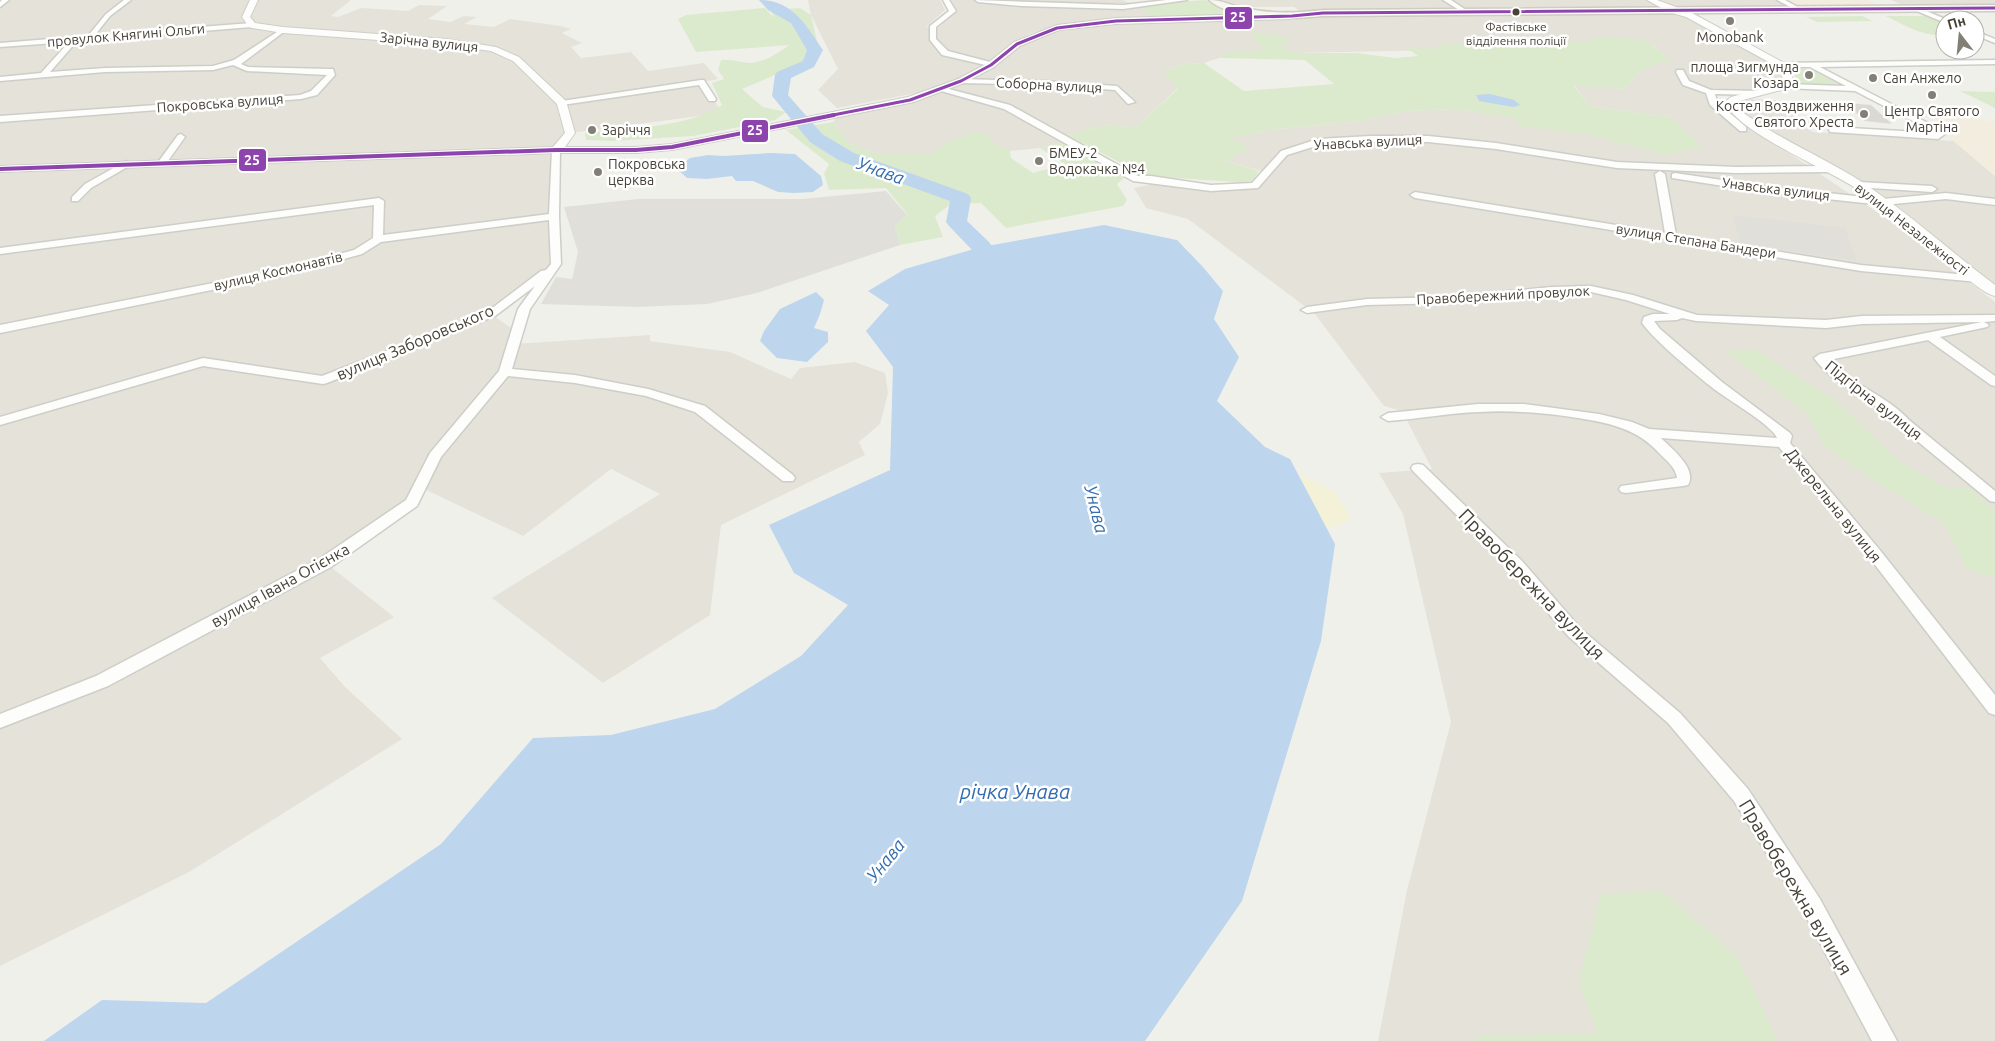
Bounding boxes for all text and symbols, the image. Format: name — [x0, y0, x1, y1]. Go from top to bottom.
line badge: 25 — [1224, 6, 1253, 30]
marker: Фастівське відділення поліції — [1511, 7, 1521, 17]
text: 25 — [1230, 9, 1246, 25]
north arrow — [1935, 10, 1985, 60]
text: Пн — [1945, 12, 1967, 33]
marker: Monobank — [1724, 15, 1736, 27]
street label: провулок Княгині Ольги — [46, 20, 206, 50]
place label: Фастівське відділення поліції — [1466, 20, 1567, 47]
street label: Зарічна вулиця — [379, 29, 479, 55]
place label: Monobank — [1697, 29, 1764, 45]
place label: площа Зигмунда Козара — [1690, 59, 1799, 91]
marker: площа Зигмунда Козара — [1803, 69, 1815, 81]
place label: Сан Анжело — [1883, 70, 1962, 86]
marker: Сан Анжело — [1867, 72, 1879, 84]
street label: Соборна вулиця — [996, 74, 1102, 96]
marker: Центр Святого Мартіна — [1926, 89, 1938, 101]
street label: Покровська вулиця — [156, 91, 284, 115]
place label: Костел Воздвиження Святого Хреста — [1716, 98, 1854, 130]
place label: Центр Святого Мартіна — [1884, 103, 1980, 135]
marker: Костел Воздвиження Святого Хреста — [1858, 108, 1870, 120]
line badge: 25 — [741, 119, 769, 143]
place label: Заріччя — [602, 122, 651, 138]
text: 25 — [747, 122, 763, 138]
marker: Заріччя — [586, 124, 598, 136]
street label: Унавська вулиця — [1313, 131, 1423, 153]
place label: БМЕУ-2 Водокачка №4 — [1049, 145, 1145, 177]
line badge: 25 — [238, 148, 267, 172]
text: 25 — [244, 152, 260, 168]
water label: Унава — [854, 152, 908, 188]
marker: БМЕУ-2 Водокачка №4 — [1033, 155, 1045, 167]
place label: Покровська церква — [608, 156, 685, 188]
marker: Покровська церква — [592, 166, 604, 178]
street label: Унавська вулиця — [1721, 174, 1831, 204]
street label: вулиця Незалежності — [1852, 180, 1972, 278]
street label: вулиця Степана Бандери — [1615, 220, 1777, 262]
street label: вулиця Космонавтів — [212, 248, 344, 294]
street label: Правобережний провулок — [1416, 282, 1590, 308]
street label: вулиця Заборовського — [334, 301, 496, 383]
street label: Підгірна вулиця — [1822, 357, 1926, 443]
street label: Джерельна вулиця — [1782, 444, 1886, 566]
water label: Унава — [1081, 482, 1113, 535]
street label: Правобережна вулиця — [1454, 504, 1610, 664]
street label: вулиця Івана Огієнка — [208, 539, 352, 631]
water label: річка Унава — [959, 779, 1070, 803]
street label: Правобережна вулиця — [1735, 795, 1857, 979]
water label: Унава — [861, 835, 908, 886]

